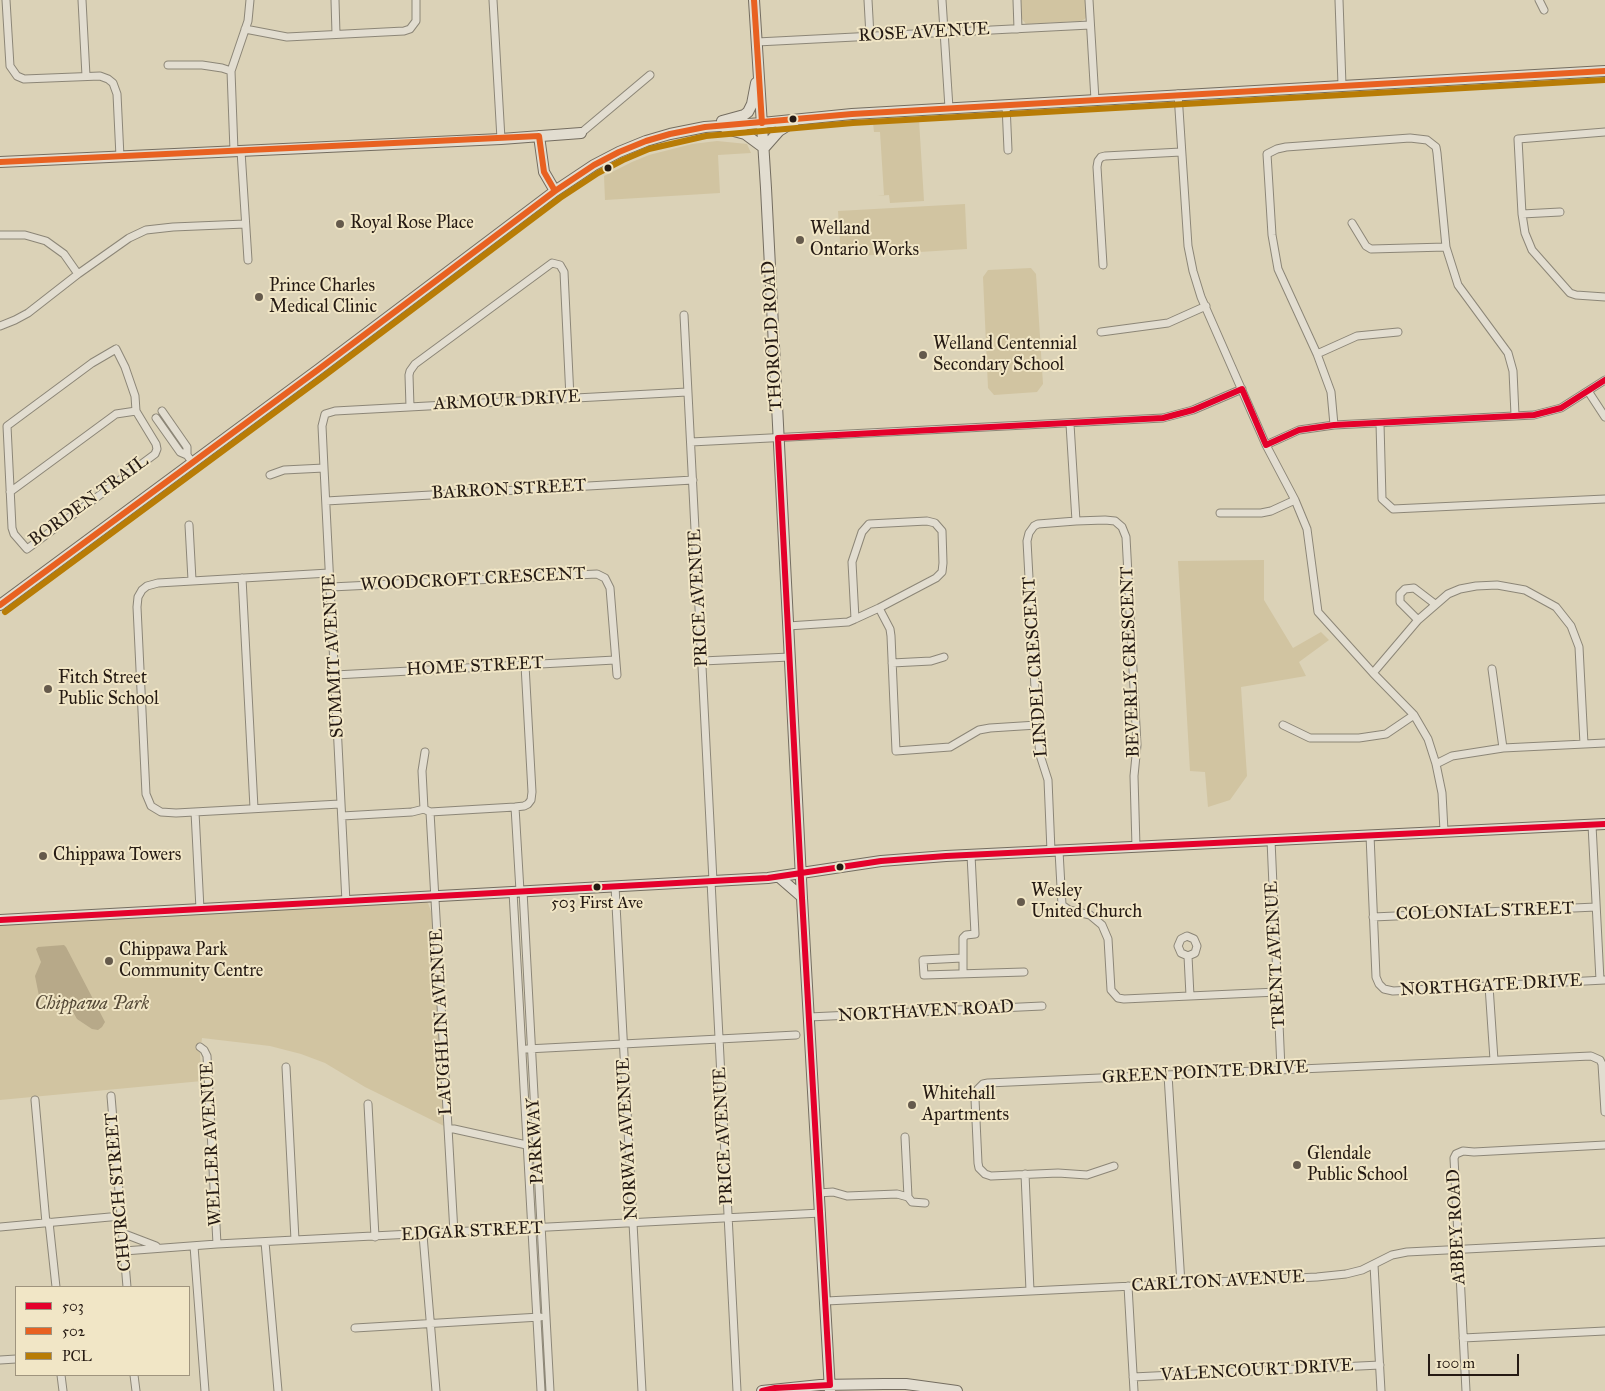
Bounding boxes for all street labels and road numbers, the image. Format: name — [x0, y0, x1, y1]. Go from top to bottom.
street label: ROSE AVENUE — [858, 19, 990, 47]
street label: THOROLD ROAD — [758, 260, 788, 412]
street label: ARMOUR DRIVE — [433, 386, 581, 416]
street label: BORDEN TRAIL — [25, 450, 153, 552]
street label: BARRON STREET — [431, 475, 587, 505]
street label: PRICE AVENUE — [685, 529, 713, 667]
street label: WOODCROFT CRESCENT — [360, 563, 586, 597]
street label: BEVERLY CRESCENT — [1117, 566, 1145, 758]
street label: SUMMIT AVENUE — [319, 573, 349, 739]
street label: LINDEL CRESCENT — [1019, 576, 1053, 758]
street label: HOME STREET — [406, 653, 544, 681]
street label: TRENT AVENUE — [1261, 881, 1291, 1029]
street label: COLONIAL STREET — [1396, 898, 1574, 926]
street label: LAUGHLIN AVENUE — [426, 928, 458, 1116]
street label: NORTHGATE DRIVE — [1399, 970, 1583, 1002]
street label: NORTHAVEN ROAD — [837, 997, 1015, 1027]
street label: NORWAY AVENUE — [613, 1057, 643, 1221]
street label: GREEN POINTE DRIVE — [1101, 1057, 1309, 1089]
street label: WELLER AVENUE — [197, 1061, 227, 1227]
street label: PRICE AVENUE — [710, 1067, 738, 1205]
street label: PARKWAY — [523, 1097, 549, 1185]
street label: CHURCH STREET — [101, 1112, 137, 1272]
street label: ABBEY ROAD — [1443, 1169, 1471, 1285]
street label: EDGAR STREET — [400, 1217, 544, 1247]
street label: CARLTON AVENUE — [1131, 1267, 1305, 1297]
street label: VALENCOURT DRIVE — [1160, 1355, 1354, 1387]

